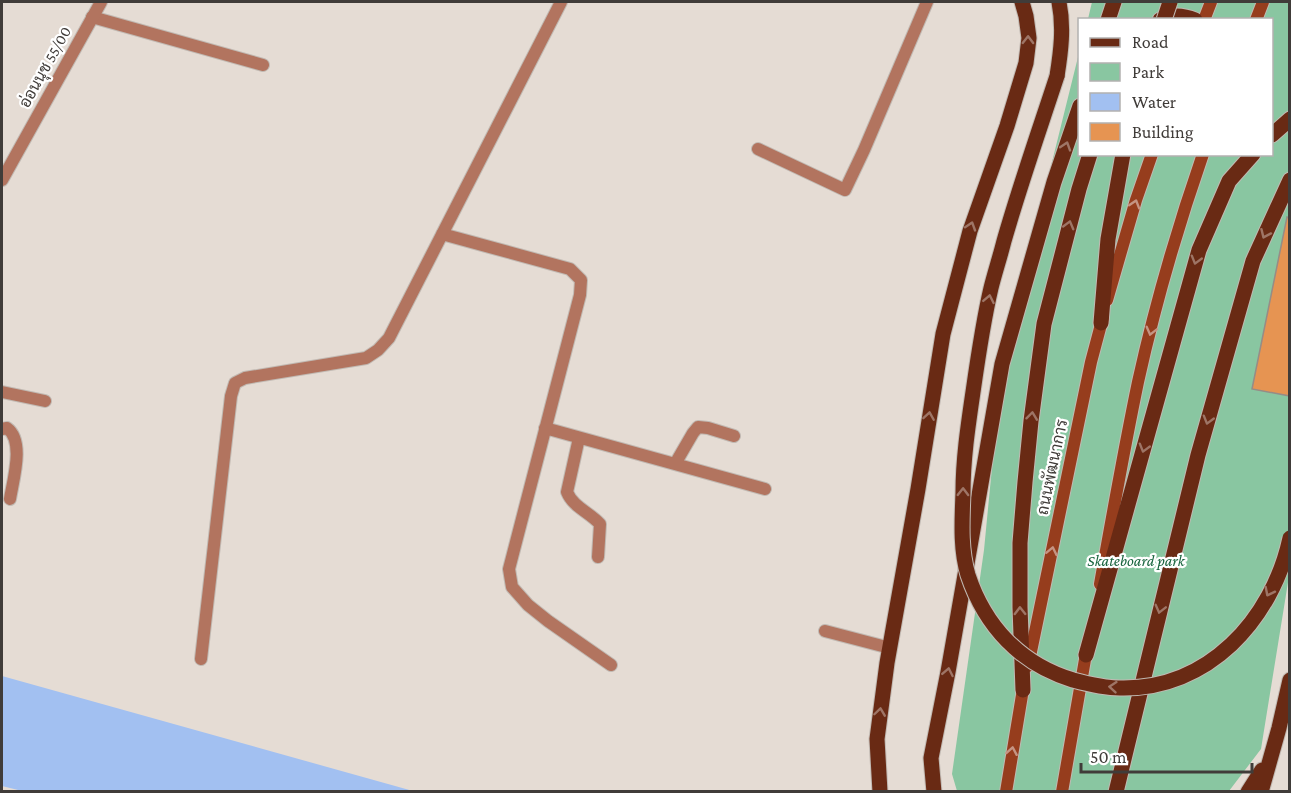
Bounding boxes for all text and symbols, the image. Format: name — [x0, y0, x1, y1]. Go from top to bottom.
legend — [1078, 18, 1273, 156]
street label: อ่อนนุช 55/00 — [14, 23, 77, 112]
text: Road — [1132, 32, 1169, 52]
one-way arrow — [1021, 36, 1034, 45]
text: Park — [1132, 62, 1164, 82]
text: Water — [1132, 92, 1177, 112]
text: Building — [1132, 122, 1194, 142]
one-way arrow — [1059, 141, 1071, 152]
one-way arrow — [1128, 199, 1140, 210]
one-way arrow — [964, 221, 977, 232]
one-way arrow — [1062, 221, 1075, 231]
one-way arrow — [1261, 227, 1273, 238]
one-way arrow — [1191, 254, 1203, 265]
one-way arrow — [982, 294, 995, 304]
one-way arrow — [1145, 326, 1158, 336]
one-way arrow — [923, 412, 935, 421]
one-way arrow — [1025, 412, 1038, 421]
one-way arrow — [1202, 415, 1215, 425]
street label: ถนนพัฒนาการ — [1032, 417, 1070, 516]
one-way arrow — [1138, 443, 1151, 453]
one-way arrow — [956, 487, 969, 496]
one-way arrow — [1045, 546, 1058, 556]
park label: Skateboard park — [1087, 552, 1186, 570]
one-way arrow — [1265, 586, 1277, 597]
one-way arrow — [1155, 604, 1168, 614]
one-way arrow — [1014, 606, 1026, 615]
one-way arrow — [941, 667, 954, 677]
one-way arrow — [1108, 681, 1117, 694]
one-way arrow — [874, 708, 886, 717]
scale bar — [1081, 736, 1252, 774]
one-way arrow — [1006, 746, 1018, 755]
text: 50 m — [1090, 747, 1127, 767]

